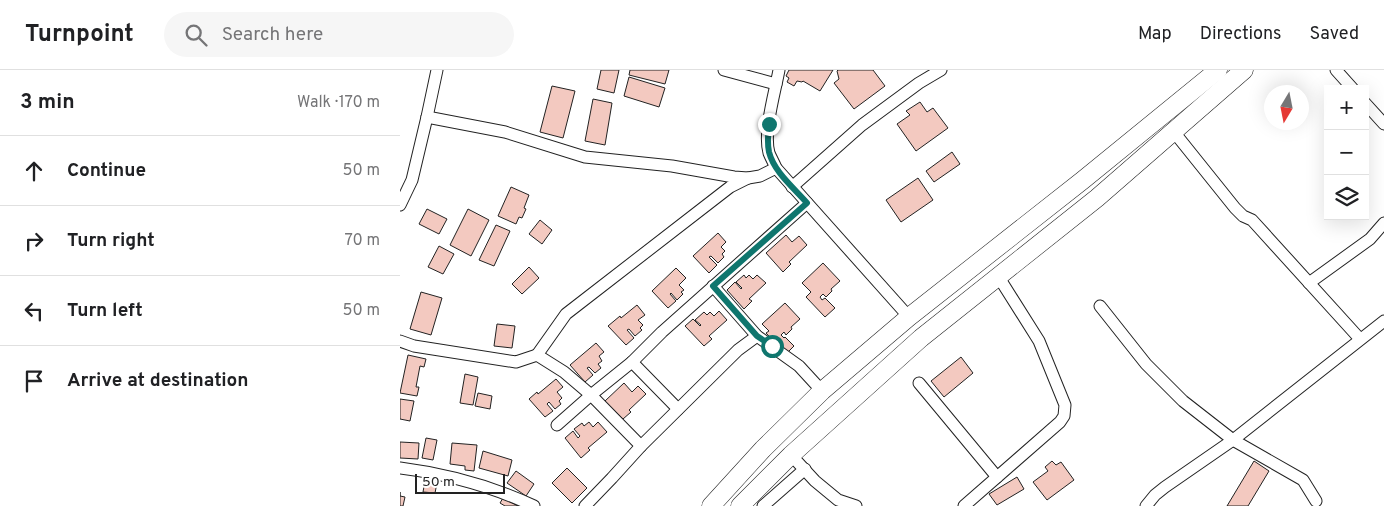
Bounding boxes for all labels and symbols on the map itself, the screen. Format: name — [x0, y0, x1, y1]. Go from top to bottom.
north arrow — [1264, 85, 1309, 130]
route end — [758, 113, 781, 136]
route start — [761, 335, 784, 358]
scale bar — [415, 471, 505, 494]

